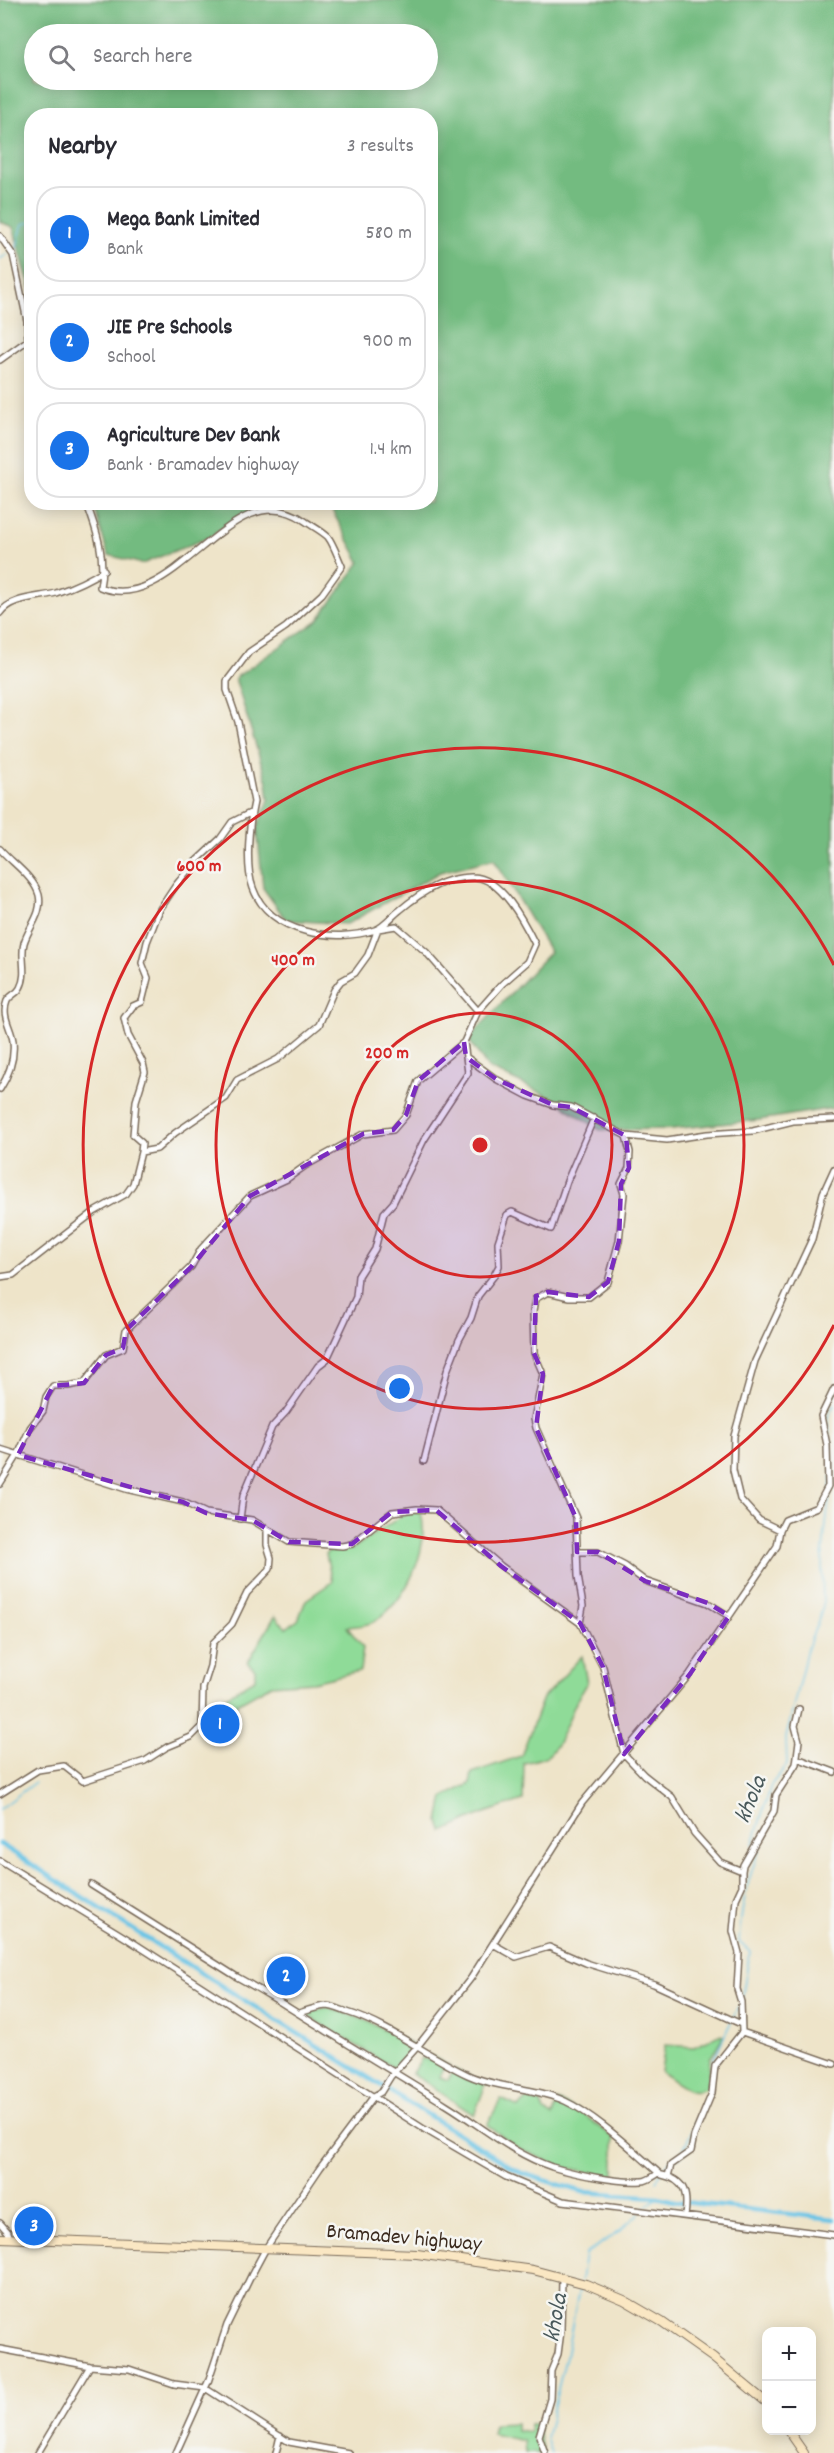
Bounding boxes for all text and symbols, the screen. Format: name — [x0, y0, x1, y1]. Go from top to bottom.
search box — [24, 24, 438, 90]
icon: search — [45, 41, 78, 74]
text: Search here — [93, 42, 192, 73]
text: Nearby — [48, 129, 116, 166]
text: 3 results — [347, 133, 414, 161]
text: Mega Bank Limited — [107, 205, 260, 236]
text: 1 — [67, 220, 72, 248]
text: 580 m — [366, 220, 412, 248]
text: Bank — [107, 236, 143, 264]
text: JIE Pre Schools — [107, 313, 232, 344]
text: 2 — [65, 328, 74, 356]
text: 900 m — [363, 328, 412, 356]
text: School — [107, 344, 156, 372]
text: Agriculture Dev Bank — [107, 421, 280, 452]
text: 3 — [65, 436, 74, 464]
text: 1.4 km — [369, 436, 412, 464]
text: Bank · Bramadev highway — [107, 452, 299, 480]
text: 600 m — [177, 855, 221, 880]
text: 400 m — [271, 949, 315, 974]
text: 200 m — [365, 1042, 409, 1067]
centre of rings — [470, 1135, 490, 1155]
your location — [385, 1374, 414, 1403]
pin: 1 — [200, 1702, 240, 1746]
water label: khola — [727, 1770, 777, 1829]
pin: 2 — [266, 1954, 306, 1998]
pin: 3 — [15, 2204, 54, 2248]
street label: Bramadev highway — [325, 2217, 484, 2261]
water label: khola — [536, 2289, 578, 2345]
map controls — [762, 2327, 816, 2435]
button: + — [762, 2327, 816, 2381]
button: − — [762, 2381, 816, 2435]

